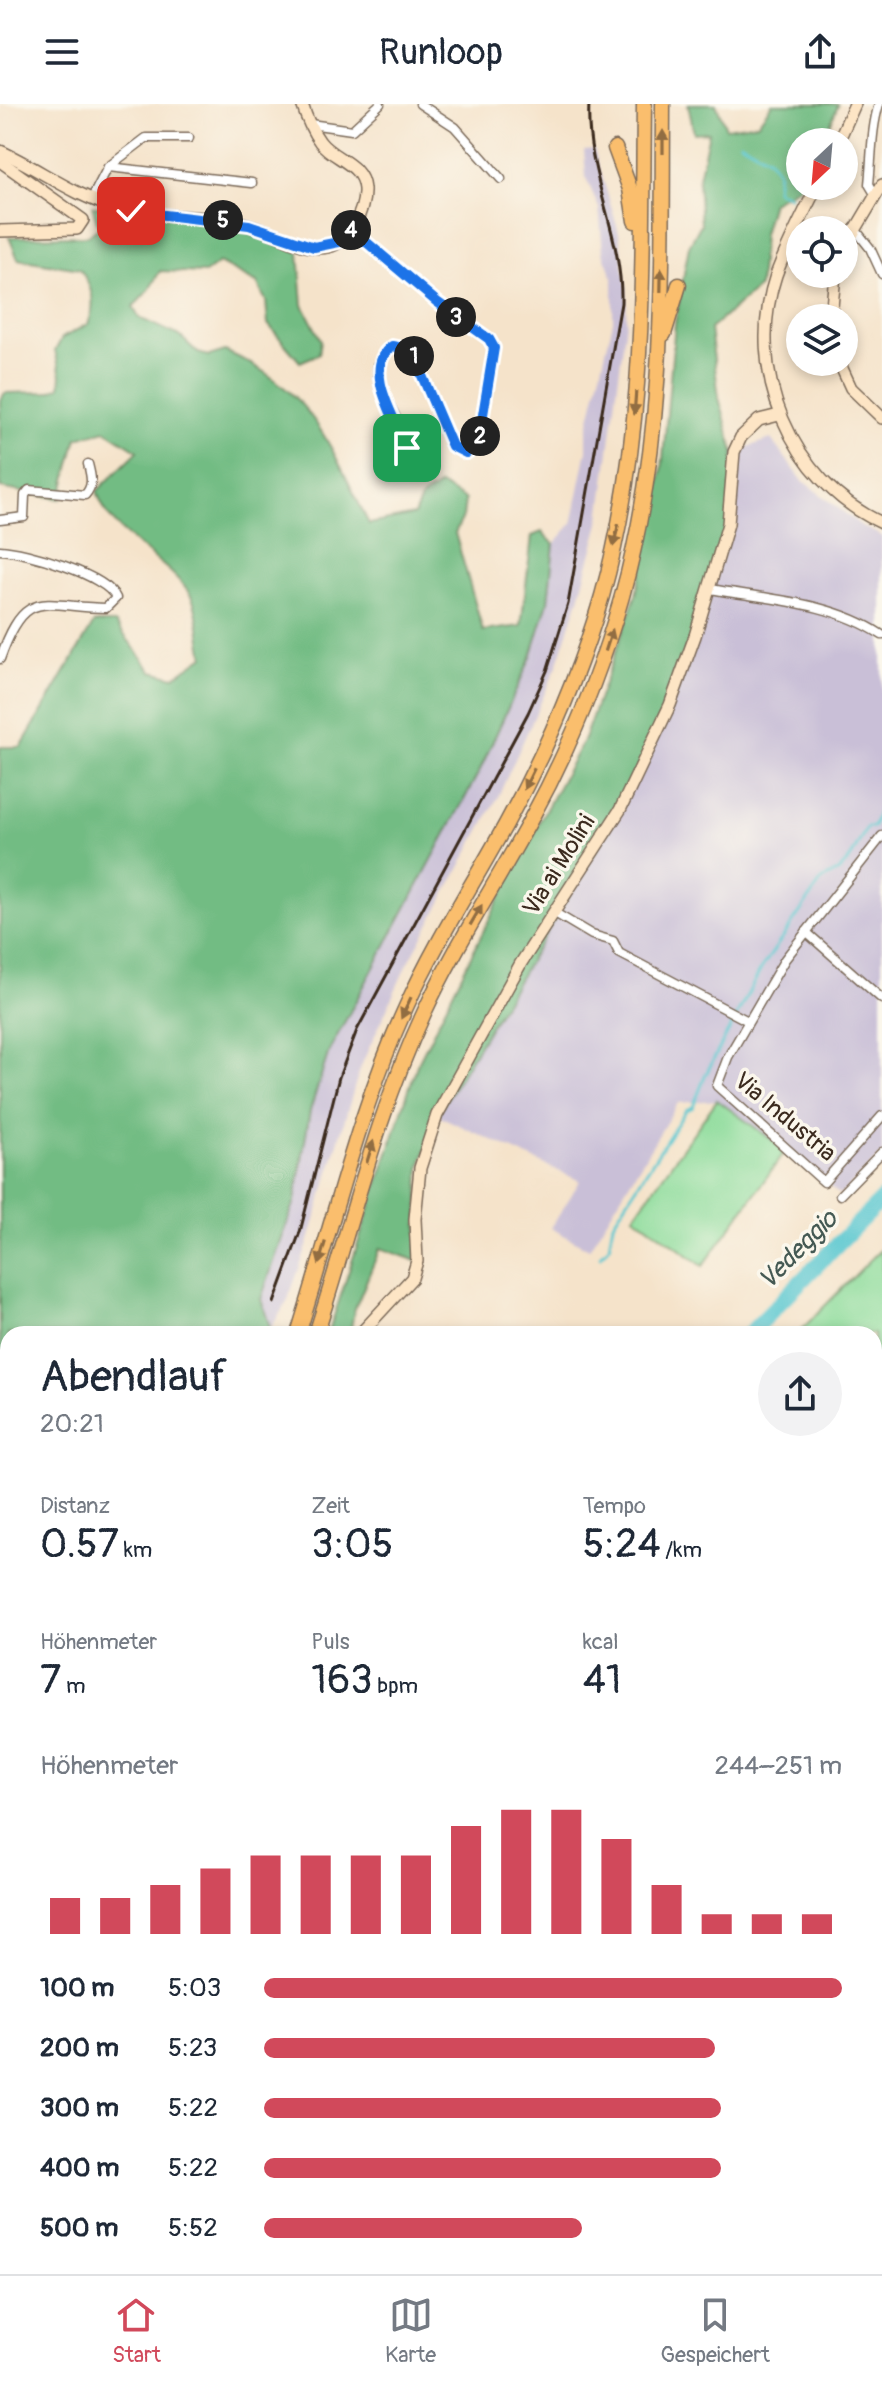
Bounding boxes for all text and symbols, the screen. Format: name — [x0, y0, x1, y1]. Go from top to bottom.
icon: menu — [40, 30, 84, 74]
text: Runloop — [379, 30, 503, 75]
icon: share — [798, 30, 842, 74]
north arrow — [786, 128, 858, 200]
map controls — [786, 128, 858, 376]
one-way arrow — [657, 129, 669, 154]
pin — [97, 177, 165, 245]
icon: check — [109, 189, 153, 233]
pin: 5 — [203, 200, 243, 240]
text: 5 — [217, 206, 229, 234]
pin: 4 — [331, 210, 371, 250]
text: 4 — [345, 216, 357, 244]
button: locate — [786, 216, 858, 288]
one-way arrow — [655, 267, 667, 292]
pin: 3 — [436, 297, 476, 337]
text: 3 — [450, 303, 462, 331]
button: layers — [786, 304, 858, 376]
pin: 1 — [394, 336, 434, 376]
text: 1 — [410, 342, 418, 370]
one-way arrow — [628, 390, 641, 415]
pin — [373, 414, 441, 482]
pin: 2 — [460, 416, 500, 456]
text: 2 — [474, 422, 486, 450]
icon: arrive — [385, 426, 429, 470]
one-way arrow — [609, 522, 622, 547]
one-way arrow — [603, 627, 615, 651]
one-way arrow — [523, 767, 536, 790]
street label: Via ai Molini — [517, 809, 601, 921]
one-way arrow — [469, 904, 483, 926]
one-way arrow — [399, 996, 413, 1019]
street label: Via Industria — [728, 1066, 842, 1168]
one-way arrow — [364, 1139, 377, 1163]
water label: Vedeggio — [752, 1202, 846, 1296]
one-way arrow — [315, 1242, 328, 1266]
text: Abendlauf — [40, 1350, 227, 1405]
button: share — [758, 1352, 842, 1436]
text: 20:21 — [40, 1408, 104, 1440]
text: Distanz — [40, 1492, 110, 1520]
text: Zeit — [311, 1492, 350, 1520]
text: Tempo — [583, 1492, 646, 1520]
text: 0.57 — [40, 1520, 119, 1569]
text: 3:05 — [311, 1520, 393, 1569]
text: 5:24 — [583, 1520, 661, 1569]
text: km — [119, 1536, 152, 1564]
text: /km — [661, 1536, 702, 1564]
text: Höhenmeter — [40, 1628, 157, 1656]
text: Puls — [311, 1628, 350, 1656]
text: kcal — [583, 1628, 618, 1656]
text: 7 — [40, 1656, 61, 1705]
text: 163 — [311, 1656, 373, 1705]
text: 41 — [583, 1656, 622, 1705]
text: m — [61, 1672, 85, 1700]
text: bpm — [373, 1672, 418, 1700]
text: Höhenmeter — [40, 1750, 178, 1782]
text: 244–251 m — [714, 1750, 842, 1782]
text: 100 m — [40, 1972, 114, 2004]
text: 5:03 — [168, 1972, 221, 2004]
text: 200 m — [40, 2032, 119, 2064]
text: 5:23 — [168, 2032, 217, 2064]
text: 300 m — [40, 2092, 119, 2124]
text: 5:22 — [168, 2092, 218, 2124]
text: 400 m — [40, 2152, 119, 2184]
text: 5:22 — [168, 2152, 218, 2184]
text: 500 m — [40, 2212, 118, 2244]
text: 5:52 — [168, 2212, 218, 2244]
tab: Start — [112, 2293, 161, 2369]
tab: Karte — [385, 2293, 436, 2369]
tab: Gespeichert — [660, 2293, 770, 2369]

